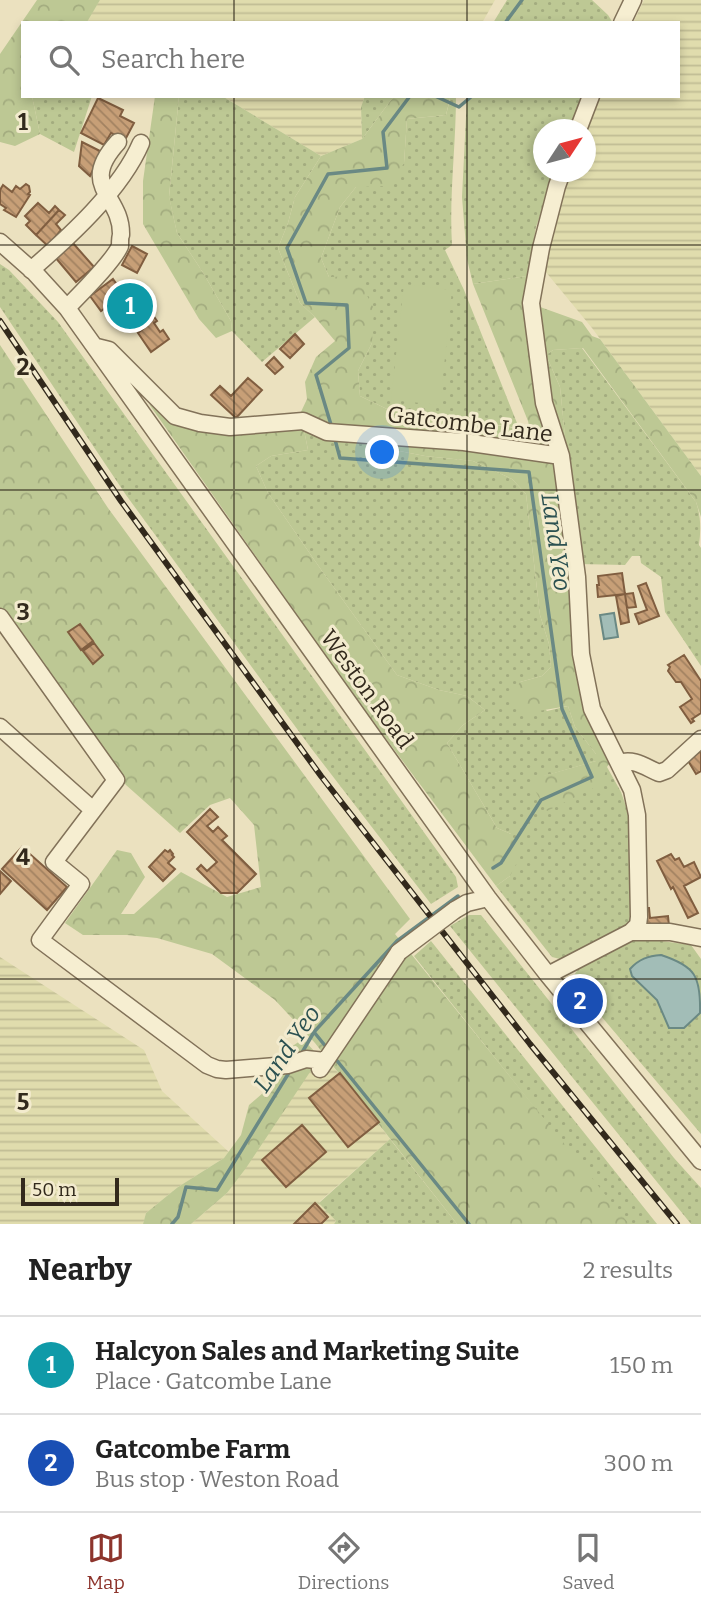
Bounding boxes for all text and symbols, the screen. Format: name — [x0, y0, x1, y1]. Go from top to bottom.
search box — [21, 21, 680, 98]
icon: search — [45, 41, 83, 79]
text: Search here — [101, 44, 245, 75]
text: 1 — [18, 108, 28, 136]
north arrow — [533, 119, 596, 182]
pin: 1 — [107, 280, 153, 332]
text: 2 — [17, 353, 30, 381]
street label: Gatcombe Lane — [386, 400, 554, 448]
your location — [365, 435, 399, 469]
water label: Land Yeo — [535, 491, 577, 593]
text: 3 — [16, 598, 30, 626]
street label: Weston Road — [315, 624, 420, 754]
text: 4 — [16, 843, 30, 871]
pin: 2 — [557, 975, 603, 1027]
water label: Land Yeo — [248, 1000, 326, 1098]
text: 5 — [17, 1088, 29, 1116]
scale bar — [21, 1175, 119, 1207]
text: 50 m — [32, 1178, 76, 1201]
text: Nearby — [28, 1252, 132, 1288]
text: 2 results — [583, 1256, 673, 1284]
text: Halcyon Sales and Marketing Suite — [95, 1336, 519, 1367]
text: 1 — [46, 1351, 56, 1379]
text: 150 m — [610, 1351, 673, 1379]
text: Place · Gatcombe Lane — [95, 1367, 332, 1395]
text: Gatcombe Farm — [95, 1434, 290, 1465]
text: 2 — [45, 1449, 57, 1477]
text: 300 m — [604, 1449, 673, 1477]
text: Bus stop · Weston Road — [95, 1465, 339, 1493]
tab: Map — [87, 1529, 125, 1594]
tab: Directions — [298, 1529, 389, 1594]
tab: Saved — [562, 1529, 614, 1594]

